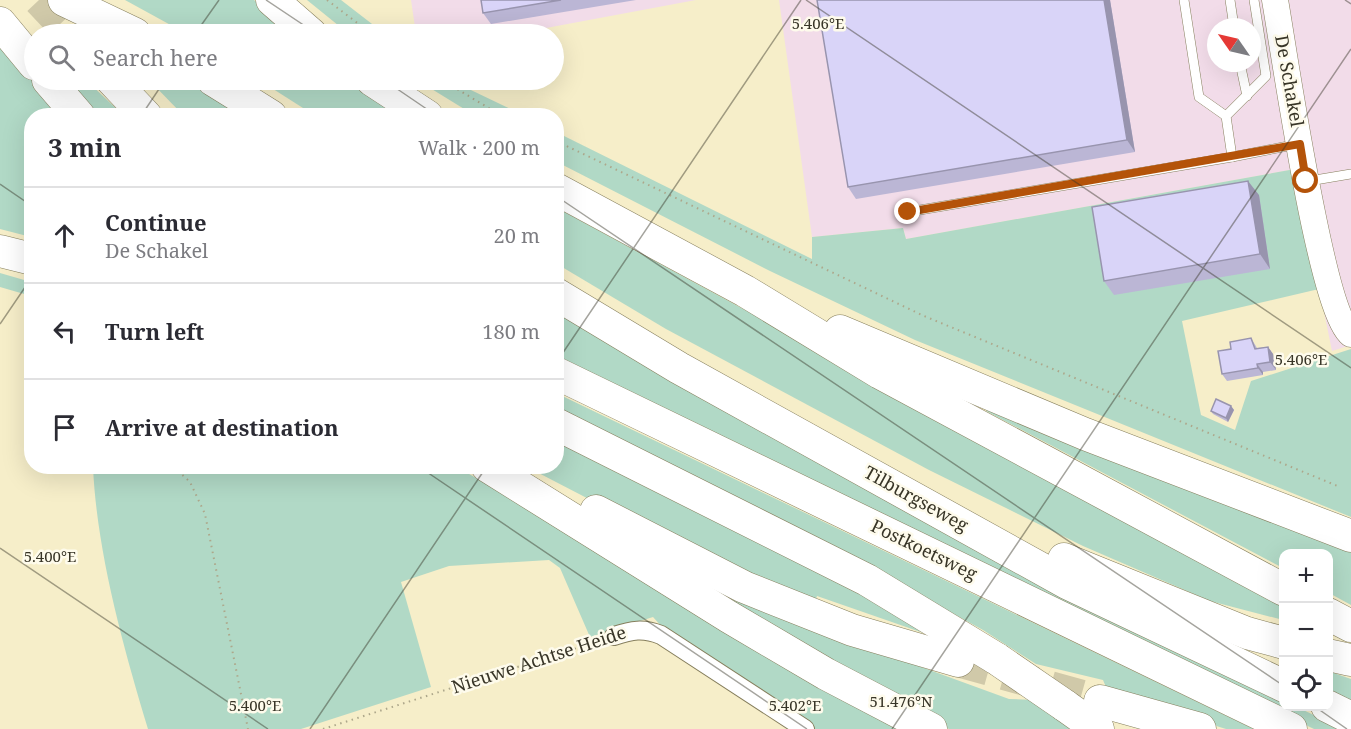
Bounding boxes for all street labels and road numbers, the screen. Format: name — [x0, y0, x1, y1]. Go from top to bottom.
street label: De Schakel — [1270, 33, 1310, 129]
street label: Tilburgseweg — [860, 460, 973, 537]
street label: Postkoetsweg — [867, 513, 982, 585]
street label: Nieuwe Achtse Heide — [448, 619, 629, 699]

